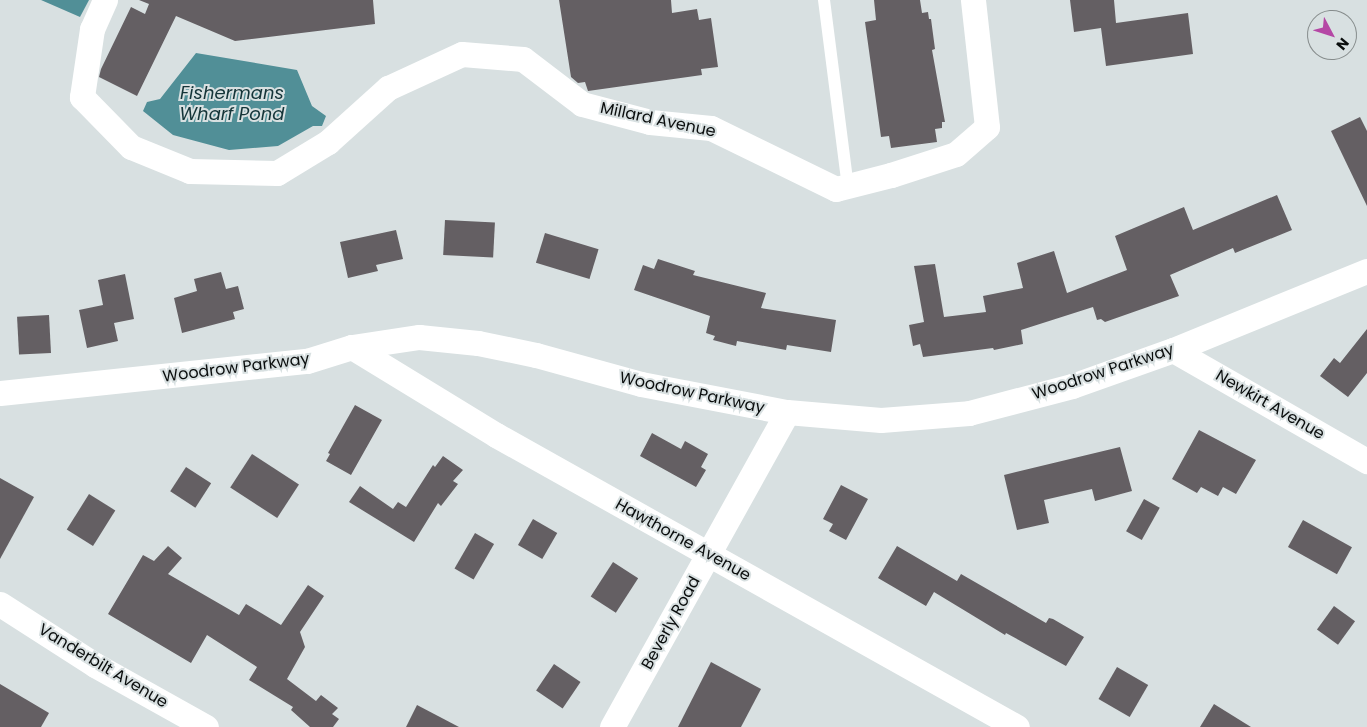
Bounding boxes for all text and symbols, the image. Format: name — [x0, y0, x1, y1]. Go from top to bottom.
north arrow — [1307, 10, 1357, 60]
text: N — [1332, 34, 1354, 54]
water label: Fishermans Wharf Pond — [180, 83, 284, 126]
street label: Millard Avenue — [599, 98, 717, 142]
street label: Woodrow Parkway — [1030, 340, 1176, 404]
street label: Woodrow Parkway — [162, 349, 310, 387]
street label: Newkirt Avenue — [1212, 366, 1328, 444]
street label: Woodrow Parkway — [618, 368, 766, 418]
street label: Hawthorne Avenue — [612, 495, 754, 585]
street label: Beverly Road — [638, 573, 704, 673]
street label: Vanderbilt Avenue — [35, 620, 171, 712]

